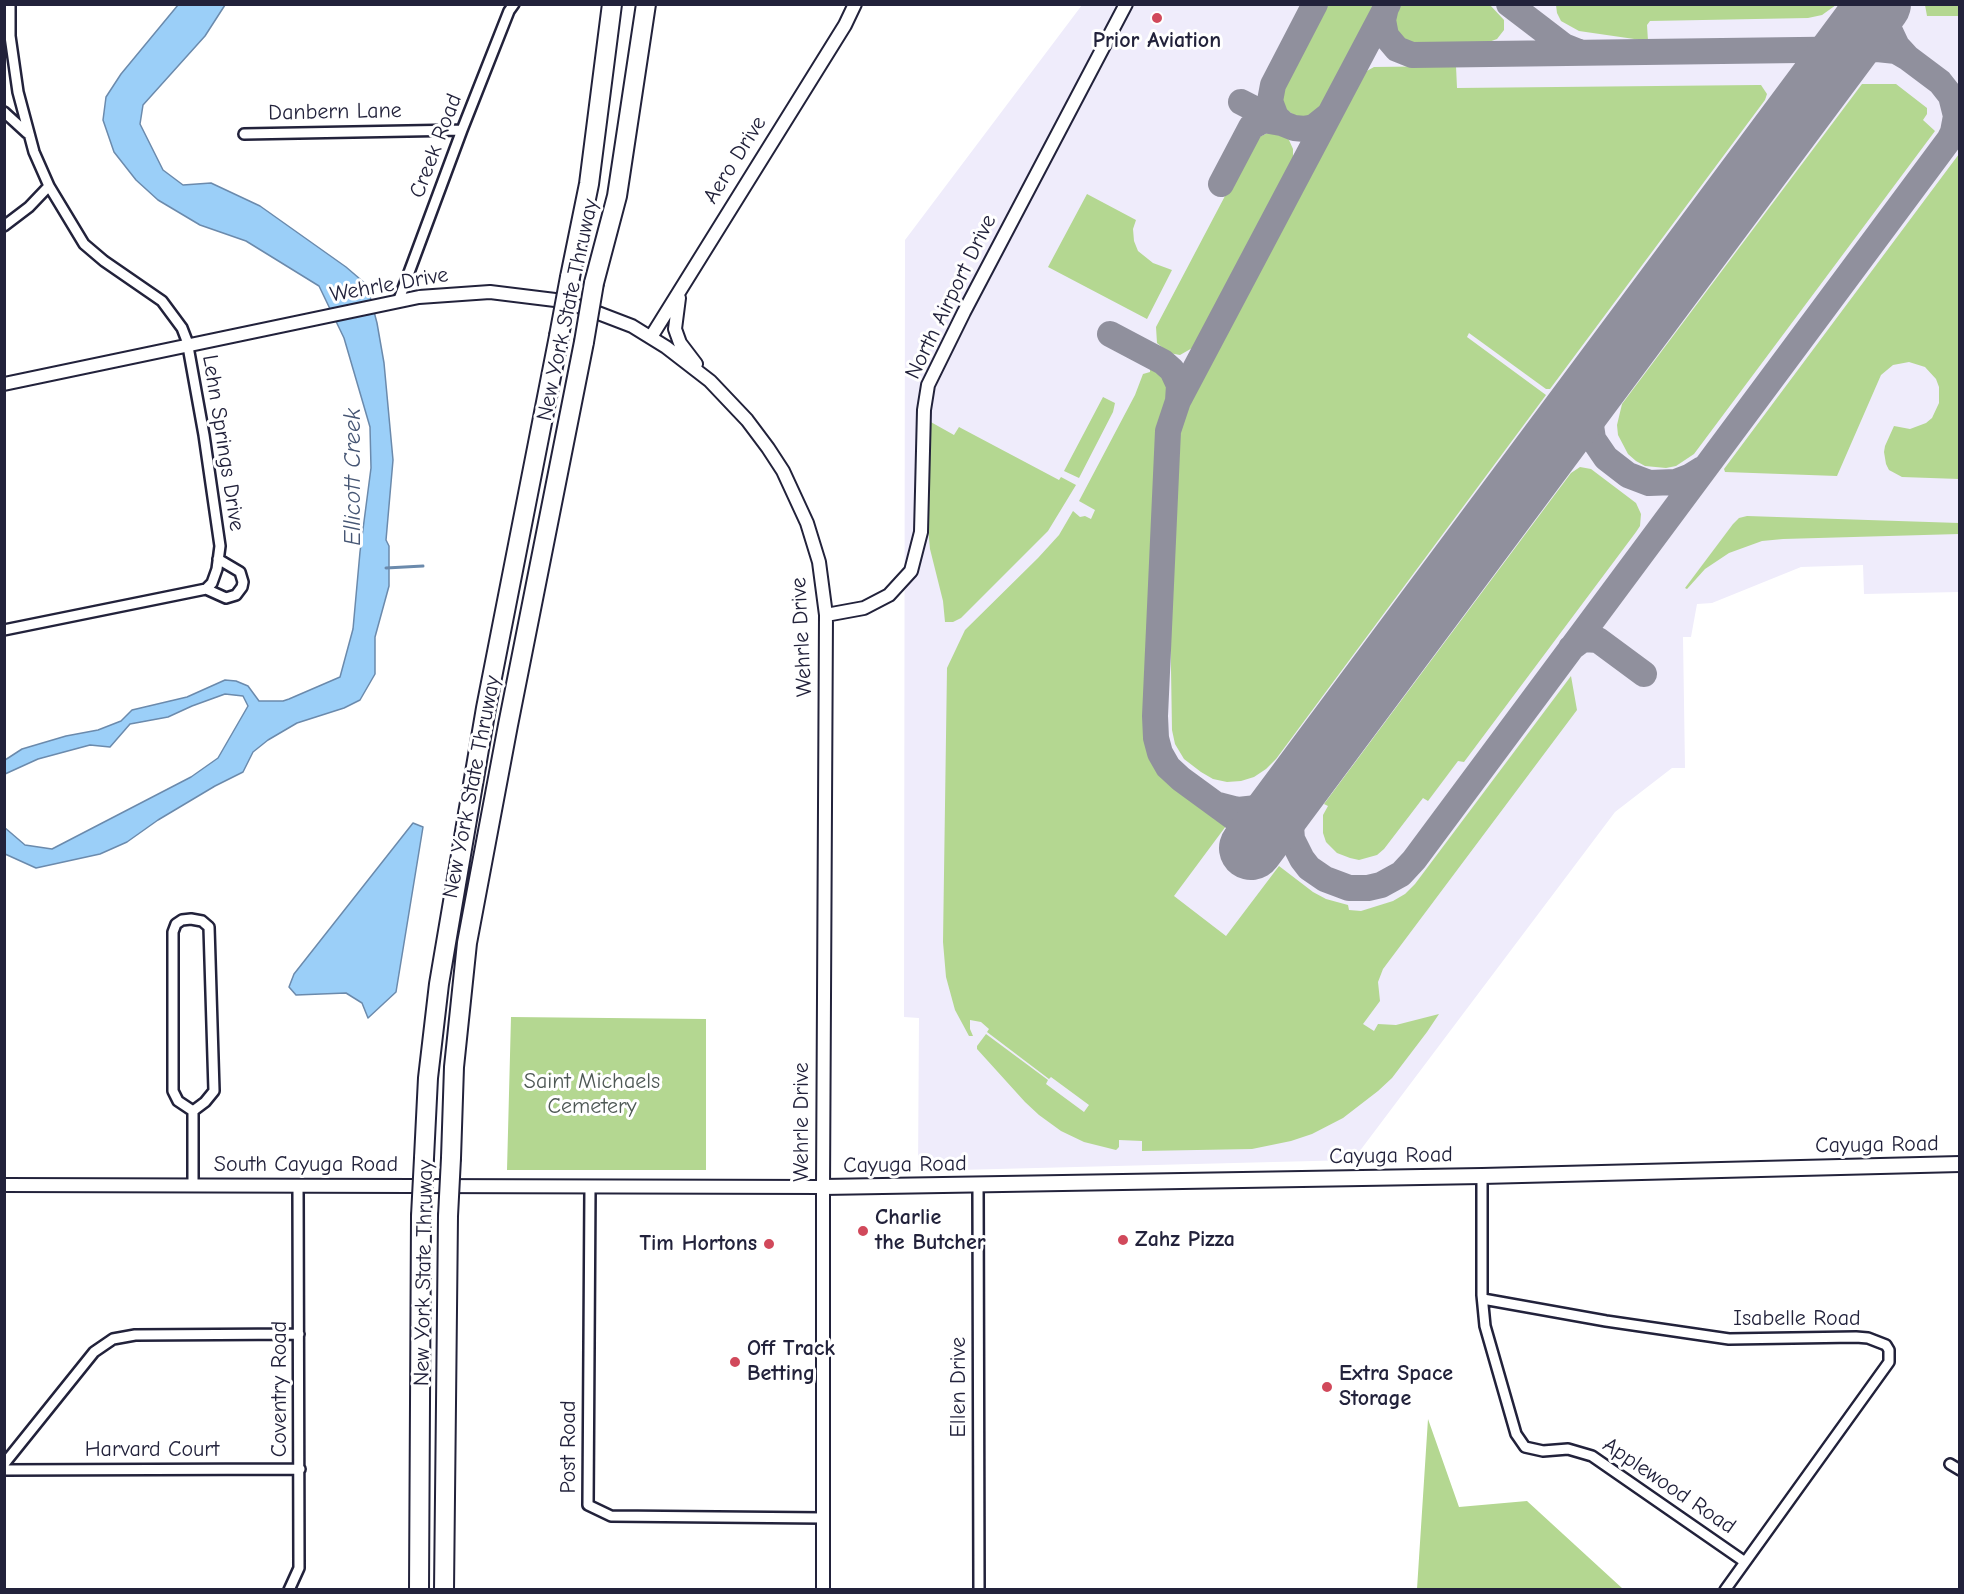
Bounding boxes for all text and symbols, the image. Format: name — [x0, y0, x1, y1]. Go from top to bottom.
marker: Prior Aviation — [1150, 11, 1164, 25]
place label: Prior Aviation — [1093, 28, 1221, 54]
street label: Creek Road — [404, 90, 468, 202]
street label: Danbern Lane — [268, 98, 402, 126]
street label: Aero Drive — [698, 111, 772, 209]
street label: New York State Thruway — [532, 196, 604, 424]
street label: North Airport Drive — [900, 210, 1002, 384]
street label: Wehrle Drive — [328, 262, 450, 308]
street label: Lehn Springs Drive — [196, 353, 250, 533]
water label: Ellicott Creek — [339, 408, 367, 546]
street label: Wehrle Drive — [786, 577, 818, 697]
street label: New York State Thruway — [437, 673, 507, 901]
street label: Wehrle Drive — [789, 1062, 815, 1182]
park label: Saint Michaels Cemetery — [524, 1069, 660, 1120]
street label: Cayuga Road — [1815, 1131, 1939, 1159]
street label: Cayuga Road — [1329, 1142, 1453, 1170]
street label: Cayuga Road — [843, 1151, 967, 1179]
street label: South Cayuga Road — [214, 1152, 398, 1178]
street label: New York State Thruway — [409, 1160, 439, 1386]
place label: Charlie the Butcher — [875, 1205, 986, 1256]
marker: Charlie the Butcher — [856, 1224, 870, 1238]
place label: Zahz Pizza — [1135, 1227, 1235, 1253]
place label: Tim Hortons — [639, 1231, 757, 1257]
marker: Zahz Pizza — [1116, 1233, 1130, 1247]
marker: Tim Hortons — [762, 1237, 776, 1251]
street label: Isabelle Road — [1733, 1306, 1861, 1332]
street label: Coventry Road — [267, 1321, 293, 1457]
place label: Off Track Betting — [747, 1336, 835, 1388]
street label: Ellen Drive — [946, 1337, 972, 1437]
marker: Off Track Betting — [728, 1355, 742, 1369]
place label: Extra Space Storage — [1339, 1361, 1453, 1412]
marker: Extra Space Storage — [1320, 1380, 1334, 1394]
street label: Post Road — [556, 1400, 582, 1494]
street label: Applewood Road — [1598, 1432, 1740, 1540]
street label: Harvard Court — [85, 1437, 219, 1463]

